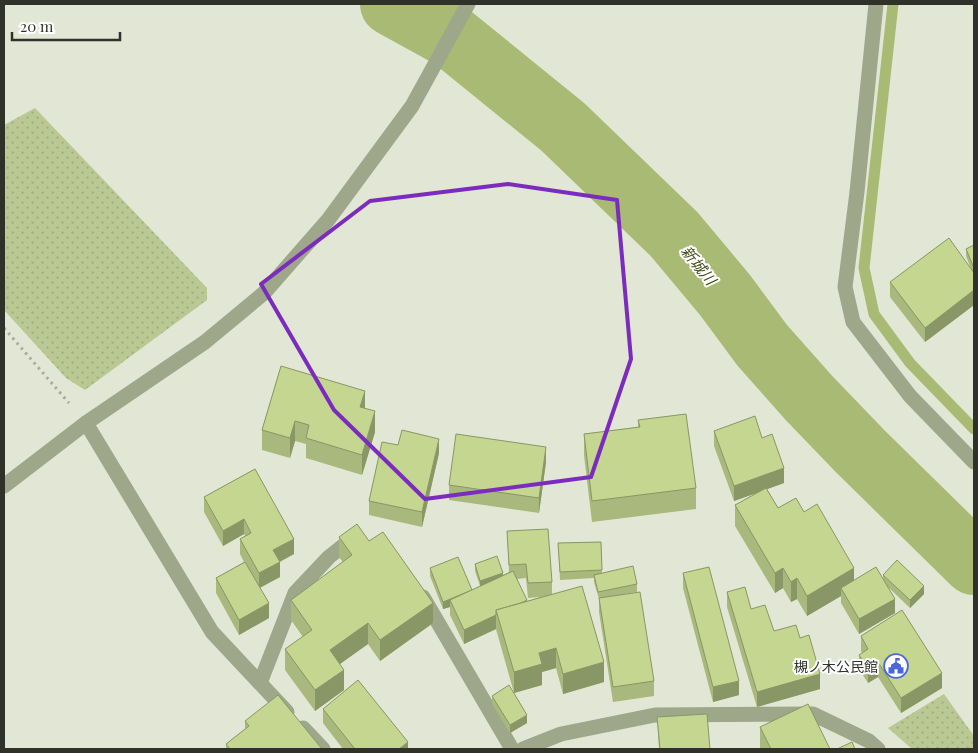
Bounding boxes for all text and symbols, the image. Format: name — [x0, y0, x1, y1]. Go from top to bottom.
scale bar — [12, 10, 120, 42]
text: 20 m — [20, 16, 54, 36]
water label: 新城川 — [677, 241, 722, 290]
public building icon: 槻ノ木公民館 — [883, 653, 909, 679]
place label: 槻ノ木公民館 — [794, 657, 878, 676]

